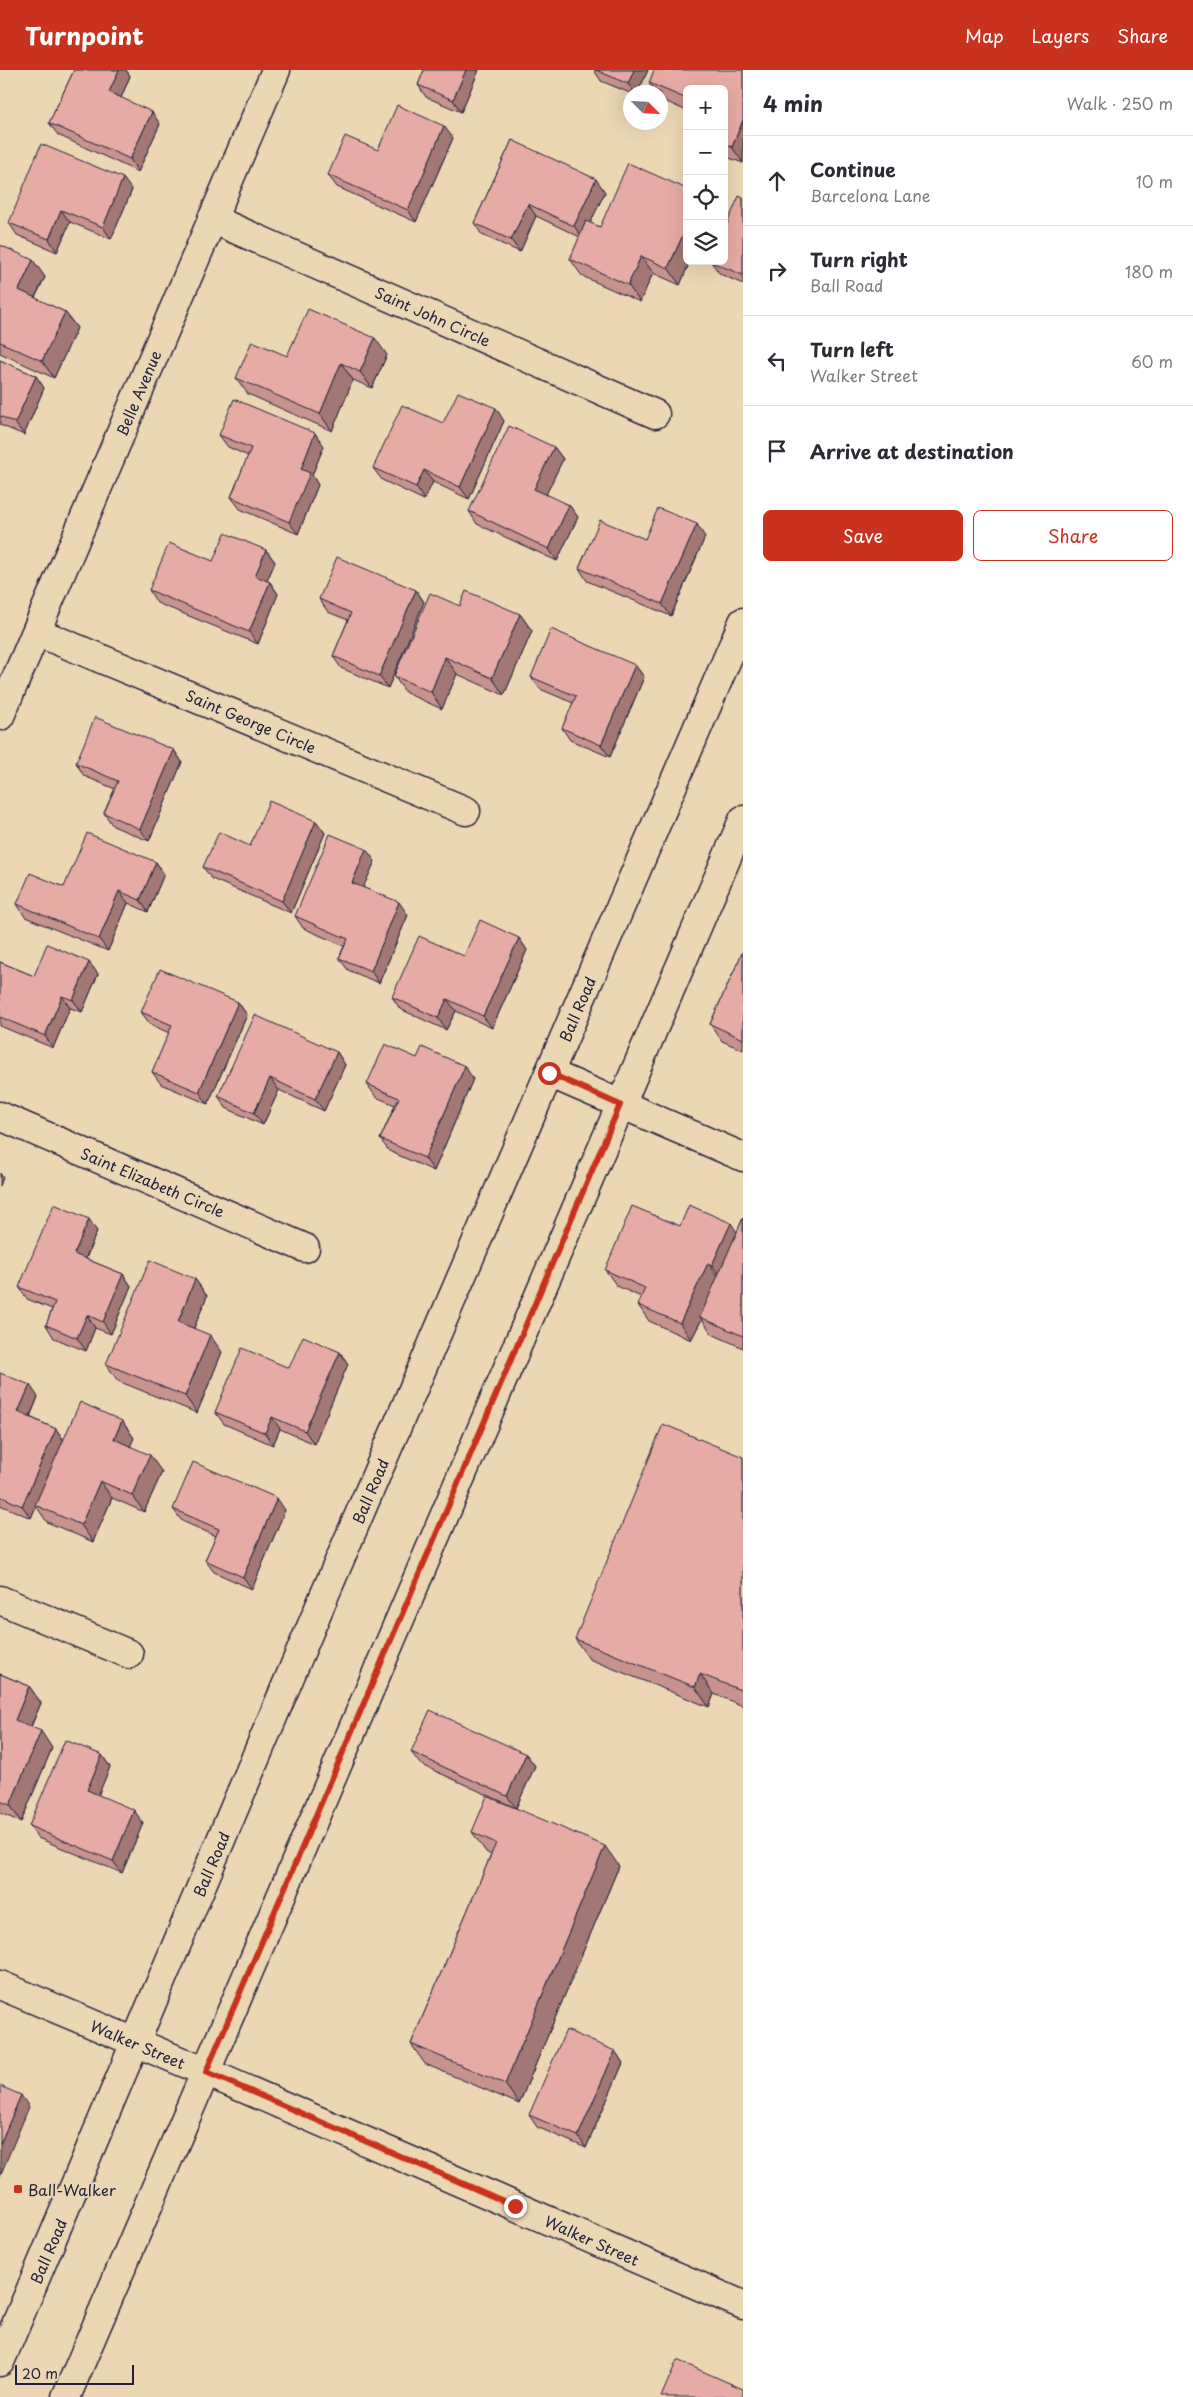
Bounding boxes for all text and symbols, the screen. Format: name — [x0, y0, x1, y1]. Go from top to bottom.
text: Turnpoint — [25, 17, 144, 53]
text: Map — [965, 22, 1004, 49]
text: Layers — [1032, 22, 1089, 49]
text: Share — [1117, 22, 1168, 49]
north arrow — [623, 85, 668, 130]
map controls — [683, 85, 728, 265]
button: + — [683, 85, 728, 130]
text: 4 min — [763, 87, 823, 119]
text: Walk · 250 m — [1067, 91, 1173, 115]
button: − — [683, 130, 728, 175]
text: Continue — [810, 155, 896, 183]
icon: ahead — [763, 167, 791, 195]
text: 10 m — [1136, 169, 1173, 193]
button: locate — [683, 175, 728, 220]
text: Barcelona Lane — [810, 183, 931, 207]
button: layers — [683, 220, 728, 265]
text: Turn right — [810, 245, 908, 273]
icon: right — [763, 257, 791, 285]
text: 180 m — [1125, 259, 1173, 283]
text: Ball Road — [810, 273, 883, 297]
street label: Saint John Circle — [372, 280, 494, 352]
text: Turn left — [810, 335, 894, 363]
street label: Belle Avenue — [110, 347, 166, 439]
icon: left — [763, 347, 791, 375]
text: 60 m — [1131, 349, 1173, 373]
text: Walker Street — [810, 363, 918, 387]
icon: arrive — [763, 437, 791, 465]
text: Arrive at destination — [810, 437, 1014, 465]
button: Save — [763, 510, 963, 561]
button: Share — [973, 510, 1173, 561]
street label: Saint George Circle — [182, 683, 320, 759]
street label: Ball Road — [553, 973, 601, 1045]
route start — [538, 1062, 561, 1085]
street label: Saint Elizabeth Circle — [77, 1141, 229, 1223]
street label: Ball Road — [346, 1455, 394, 1527]
street label: Ball Road — [187, 1828, 235, 1900]
street label: Walker Street — [87, 2014, 189, 2074]
place label: Ball-Walker — [28, 2178, 116, 2201]
marker: Ball-Walker — [12, 2183, 24, 2195]
route end — [504, 2195, 527, 2218]
street label: Walker Street — [541, 2209, 643, 2271]
street label: Ball Road — [24, 2215, 72, 2287]
scale bar — [15, 2362, 134, 2385]
text: 20 m — [22, 2363, 58, 2384]

